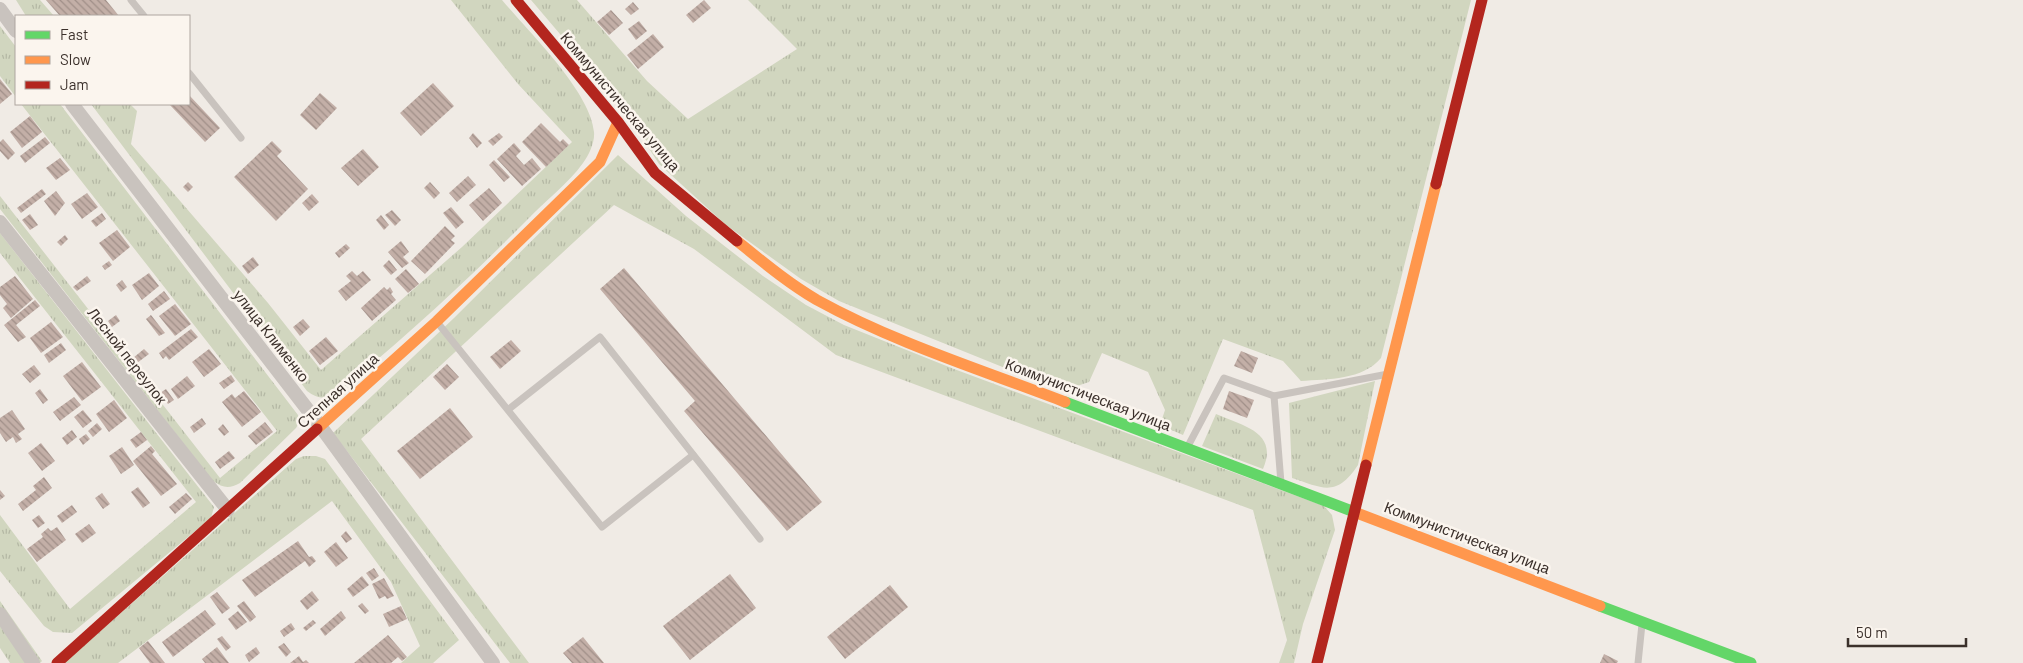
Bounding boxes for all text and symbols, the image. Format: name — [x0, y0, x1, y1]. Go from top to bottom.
legend — [15, 15, 190, 105]
text: Fast — [60, 25, 88, 43]
street label: Коммунистическая улица — [557, 28, 685, 175]
text: Slow — [60, 50, 91, 68]
text: Jam — [60, 75, 89, 93]
street label: улица Клименко — [230, 286, 313, 385]
street label: Лесной переулок — [84, 303, 171, 408]
street label: Степная улица — [293, 349, 382, 431]
street label: Коммунистическая улица — [1003, 354, 1174, 434]
street label: Коммунистическая улица — [1382, 497, 1553, 577]
scale bar — [1848, 616, 1966, 648]
text: 50 m — [1856, 623, 1888, 641]

